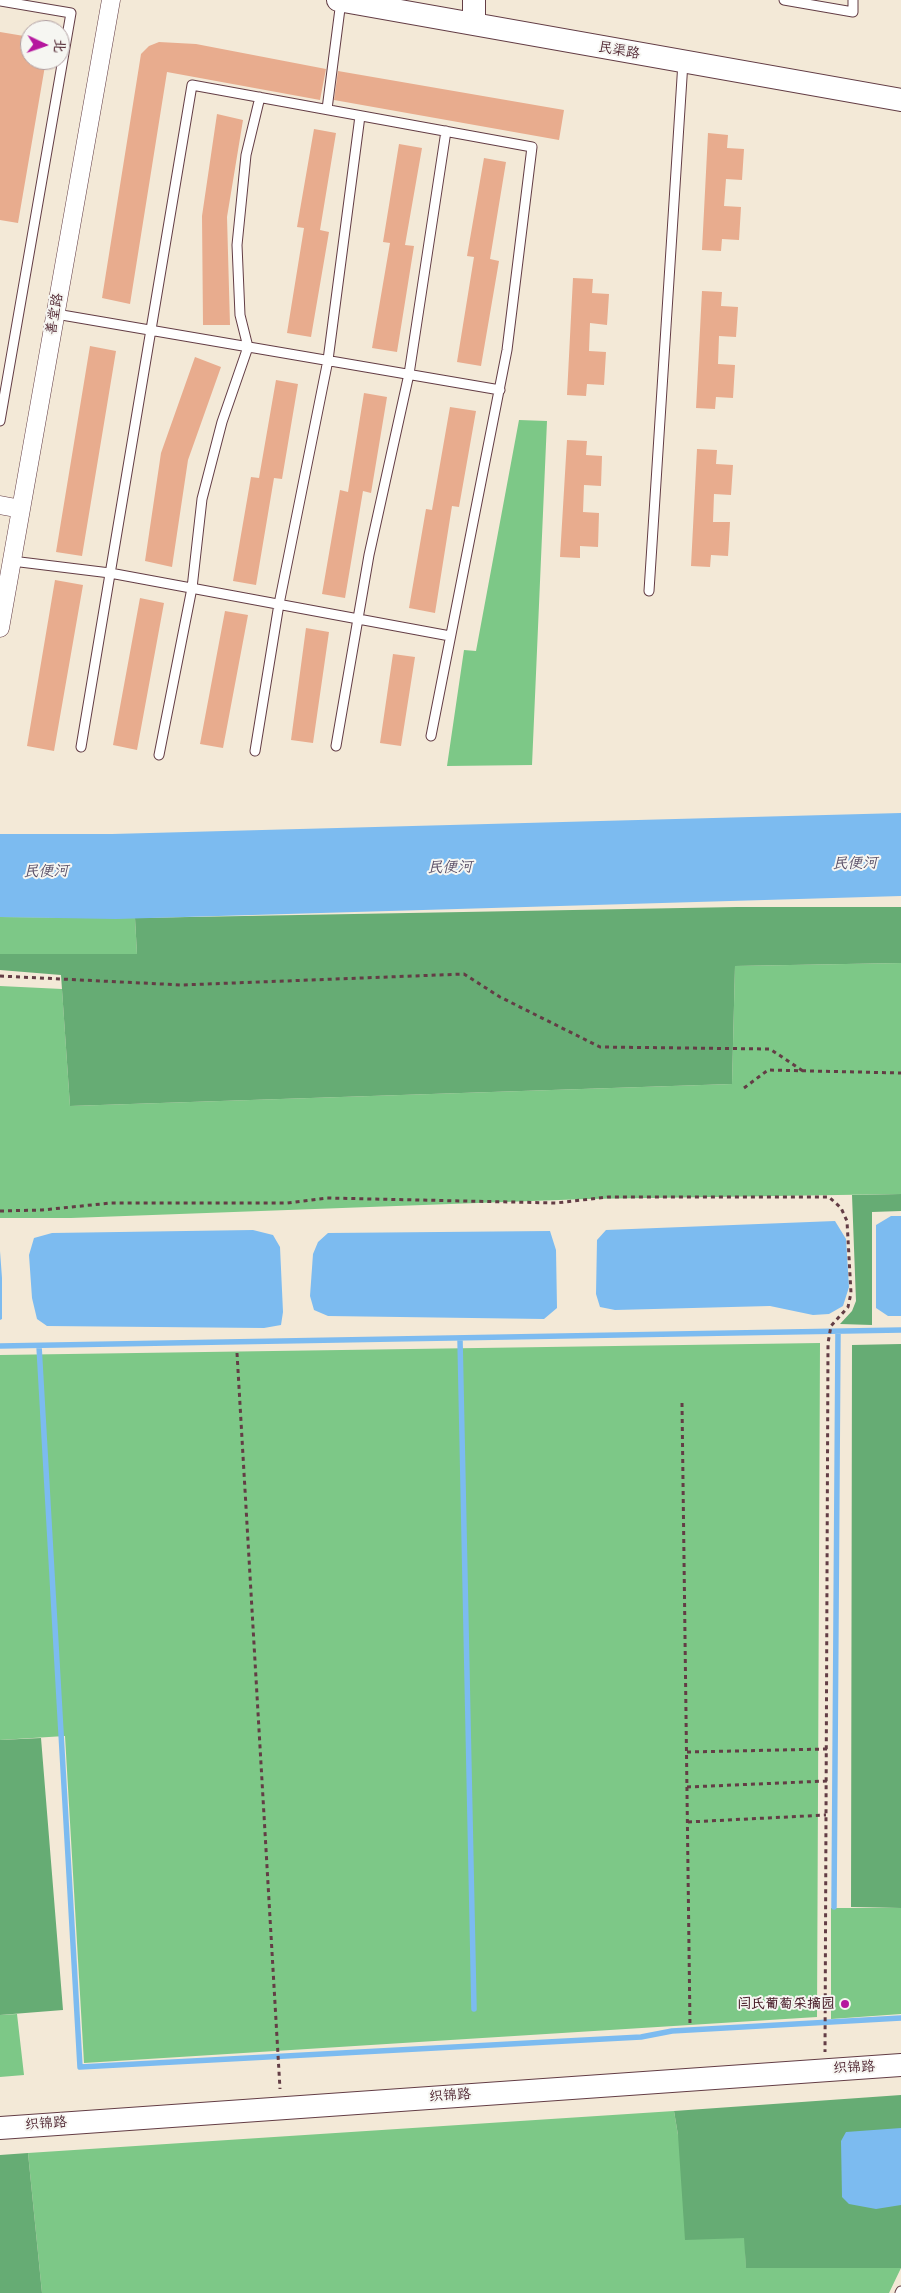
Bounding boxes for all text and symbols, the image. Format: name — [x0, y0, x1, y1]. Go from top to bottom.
north arrow — [20, 20, 70, 70]
text: 北 — [51, 38, 68, 53]
street label: 民渠路 — [597, 39, 641, 63]
street label: 善堂路 — [43, 292, 67, 336]
water label: 民便河 — [832, 855, 878, 873]
water label: 民便河 — [427, 859, 473, 877]
water label: 民便河 — [23, 863, 69, 881]
place label: 闫氏葡萄采摘园 — [737, 1996, 835, 2012]
marker: 闫氏葡萄采摘园 — [839, 1998, 851, 2010]
street label: 织锦路 — [833, 2059, 875, 2077]
street label: 织锦路 — [428, 2086, 472, 2106]
street label: 织锦路 — [24, 2114, 68, 2134]

